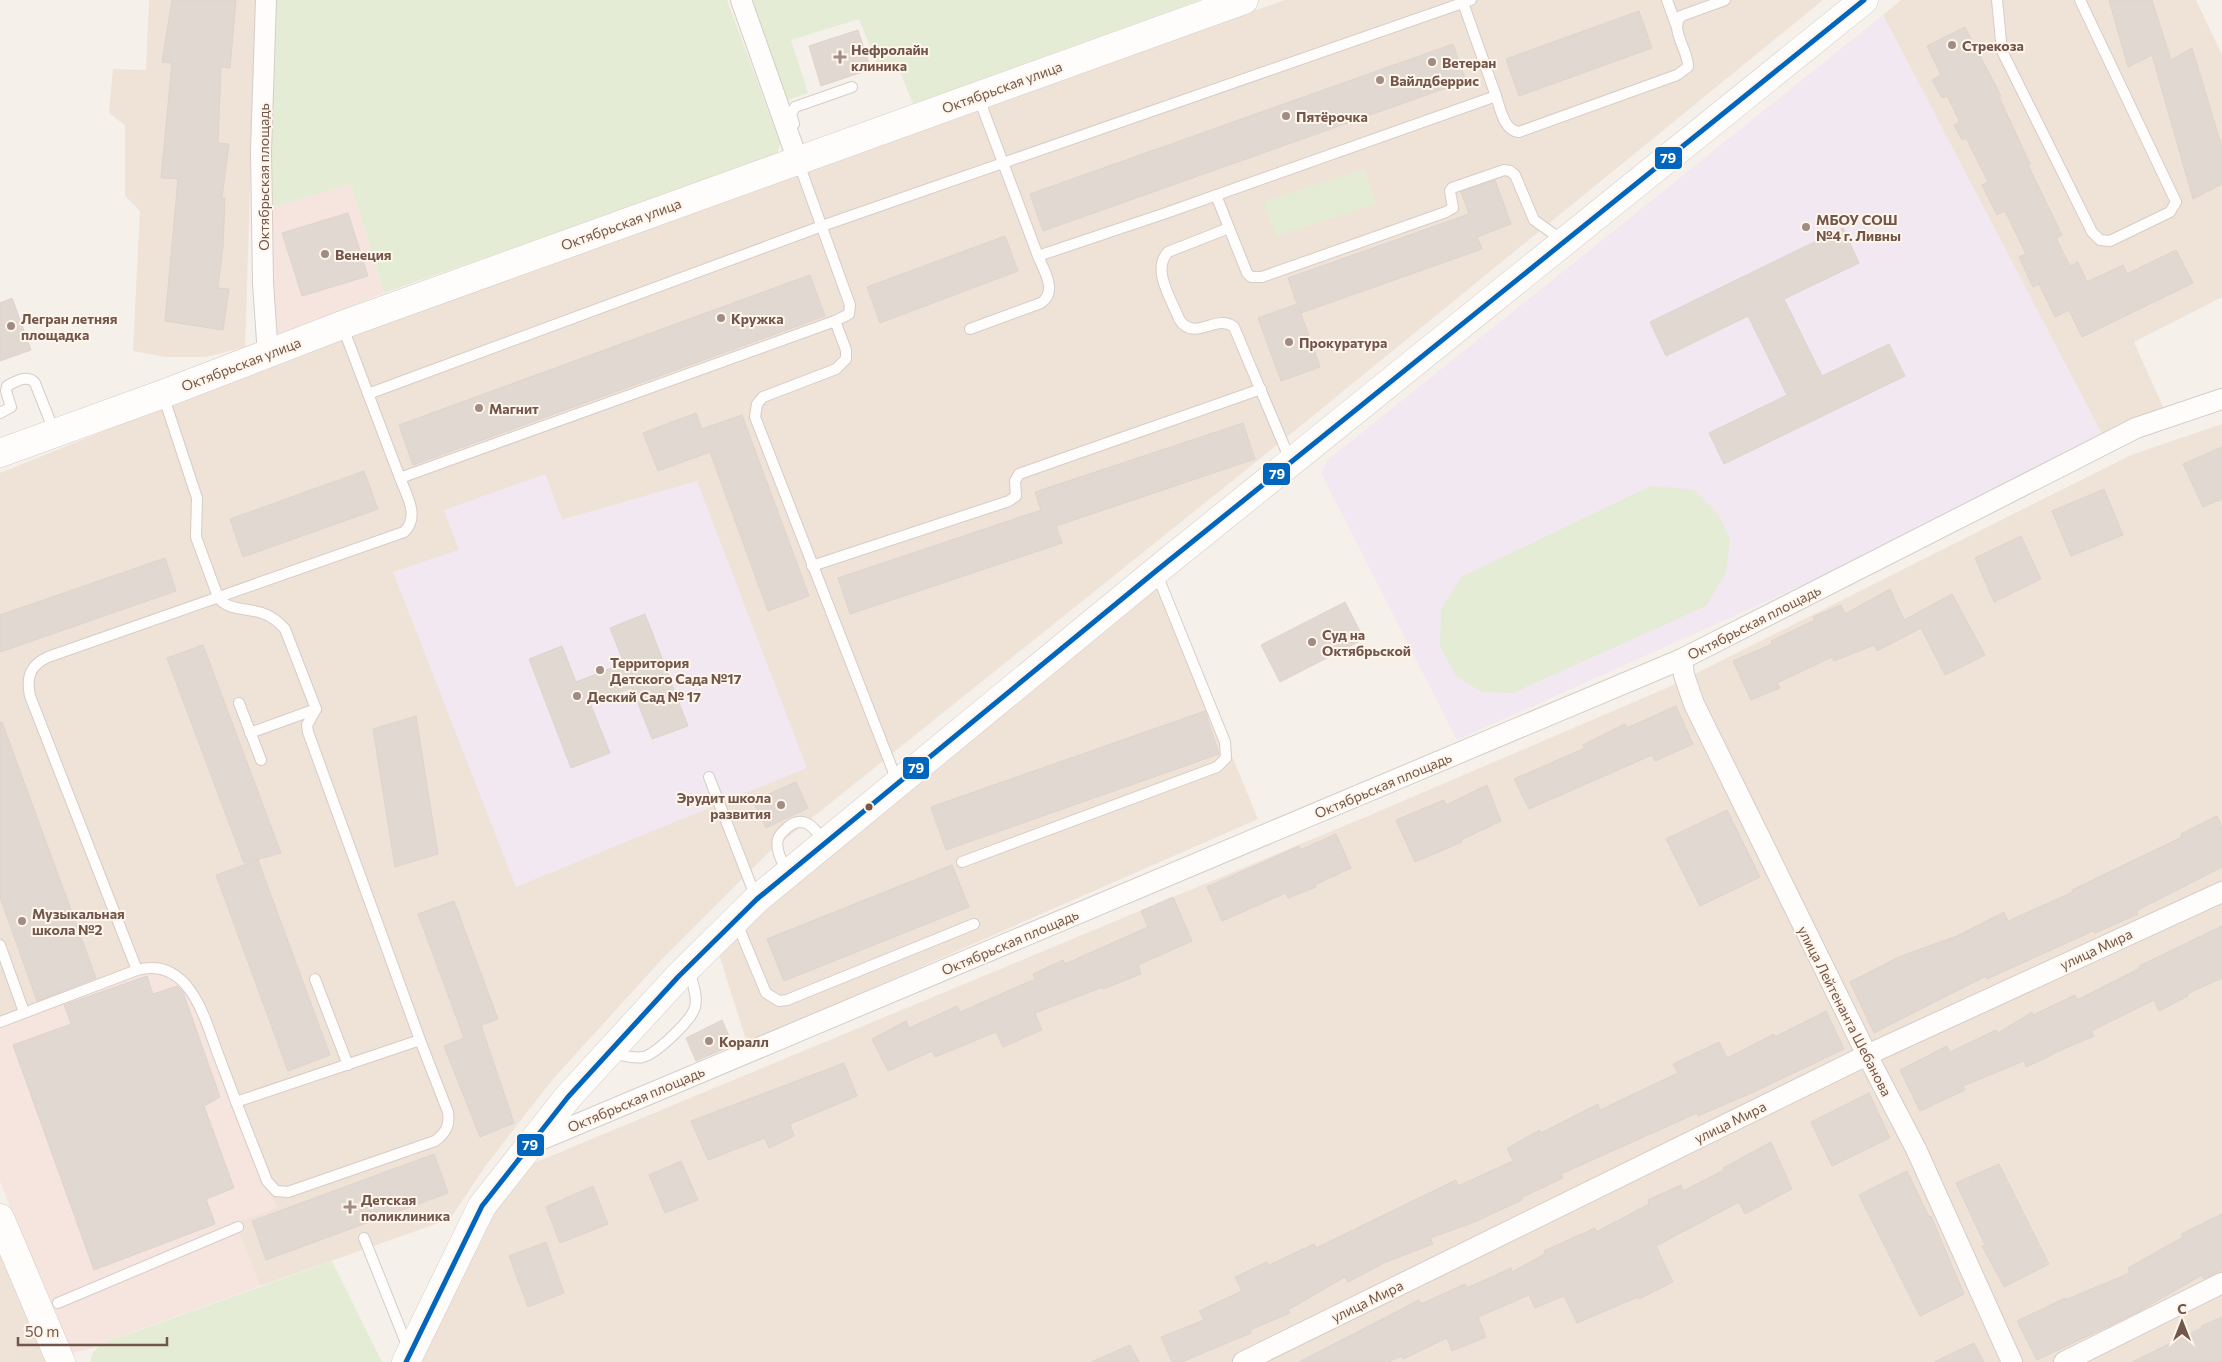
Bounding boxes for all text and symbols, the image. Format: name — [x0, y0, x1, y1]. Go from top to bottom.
place label: Стрекоза — [1962, 37, 2024, 54]
marker: Стрекоза — [1946, 39, 1958, 51]
place label: Нефролайн клиника — [851, 41, 929, 74]
marker: Нефролайн клиника — [833, 50, 847, 64]
place label: Ветеран — [1442, 54, 1496, 71]
marker: Ветеран — [1426, 56, 1438, 68]
street label: Октябрьская улица — [940, 57, 1064, 117]
place label: Вайлдберрис — [1390, 72, 1479, 89]
marker: Вайлдберрис — [1374, 74, 1386, 86]
street label: Октябрьская площадь — [255, 103, 272, 251]
place label: Пятёрочка — [1296, 108, 1368, 125]
marker: Пятёрочка — [1280, 110, 1292, 122]
line badge: 79 — [1654, 146, 1683, 170]
text: 79 — [1660, 149, 1676, 166]
street label: Октябрьская улица — [559, 194, 683, 254]
place label: МБОУ СОШ №4 г. Ливны — [1816, 211, 1901, 244]
marker: МБОУ СОШ №4 г. Ливны — [1800, 221, 1812, 233]
place label: Венеция — [335, 246, 392, 263]
marker: Венеция — [319, 248, 331, 260]
place label: Легран летняя площадка — [21, 310, 117, 343]
place label: Кружка — [731, 310, 784, 327]
marker: Кружка — [715, 312, 727, 324]
marker: Легран летняя площадка — [5, 320, 17, 332]
street label: Октябрьская улица — [179, 333, 303, 395]
place label: Прокуратура — [1299, 334, 1387, 351]
marker: Прокуратура — [1283, 336, 1295, 348]
place label: Магнит — [489, 400, 539, 417]
marker: Магнит — [473, 402, 485, 414]
line badge: 79 — [1262, 462, 1291, 486]
text: 79 — [1269, 465, 1285, 482]
street label: Октябрьская площадь — [1684, 581, 1824, 663]
place label: Суд на Октябрьской — [1322, 626, 1411, 659]
marker: Суд на Октябрьской — [1306, 636, 1318, 648]
place label: Территория Детского Сада №17 — [610, 654, 742, 687]
marker: Территория Детского Сада №17 — [594, 664, 606, 676]
place label: Деский Сад № 17 — [587, 688, 701, 705]
marker: Деский Сад № 17 — [571, 690, 583, 702]
street label: Октябрьская площадь — [1312, 748, 1454, 822]
line badge: 79 — [902, 756, 930, 780]
text: 79 — [908, 759, 924, 776]
place label: Эрудит школа развития — [677, 789, 771, 822]
marker: Эрудит школа развития — [775, 799, 787, 811]
unlabelled marker — [864, 802, 874, 812]
place label: Музыкальная школа №2 — [32, 905, 125, 938]
street label: Октябрьская площадь — [939, 905, 1081, 979]
marker: Музыкальная школа №2 — [16, 915, 28, 927]
street label: улица Лейтенанта Шебанова — [1794, 923, 1896, 1099]
street label: улица Мира — [2057, 925, 2135, 973]
place label: Коралл — [719, 1033, 769, 1050]
marker: Коралл — [703, 1035, 715, 1047]
street label: Октябрьская площадь — [565, 1062, 707, 1136]
street label: улица Мира — [1691, 1097, 1769, 1147]
line badge: 79 — [516, 1133, 545, 1157]
text: 79 — [522, 1136, 538, 1153]
place label: Детская поликлиника — [361, 1191, 450, 1224]
marker: Детская поликлиника — [343, 1200, 357, 1214]
street label: улица Мира — [1328, 1276, 1406, 1326]
north arrow — [2157, 1297, 2207, 1347]
text: С — [2177, 1300, 2187, 1317]
scale bar — [18, 1314, 166, 1346]
text: 50 m — [25, 1322, 59, 1340]

